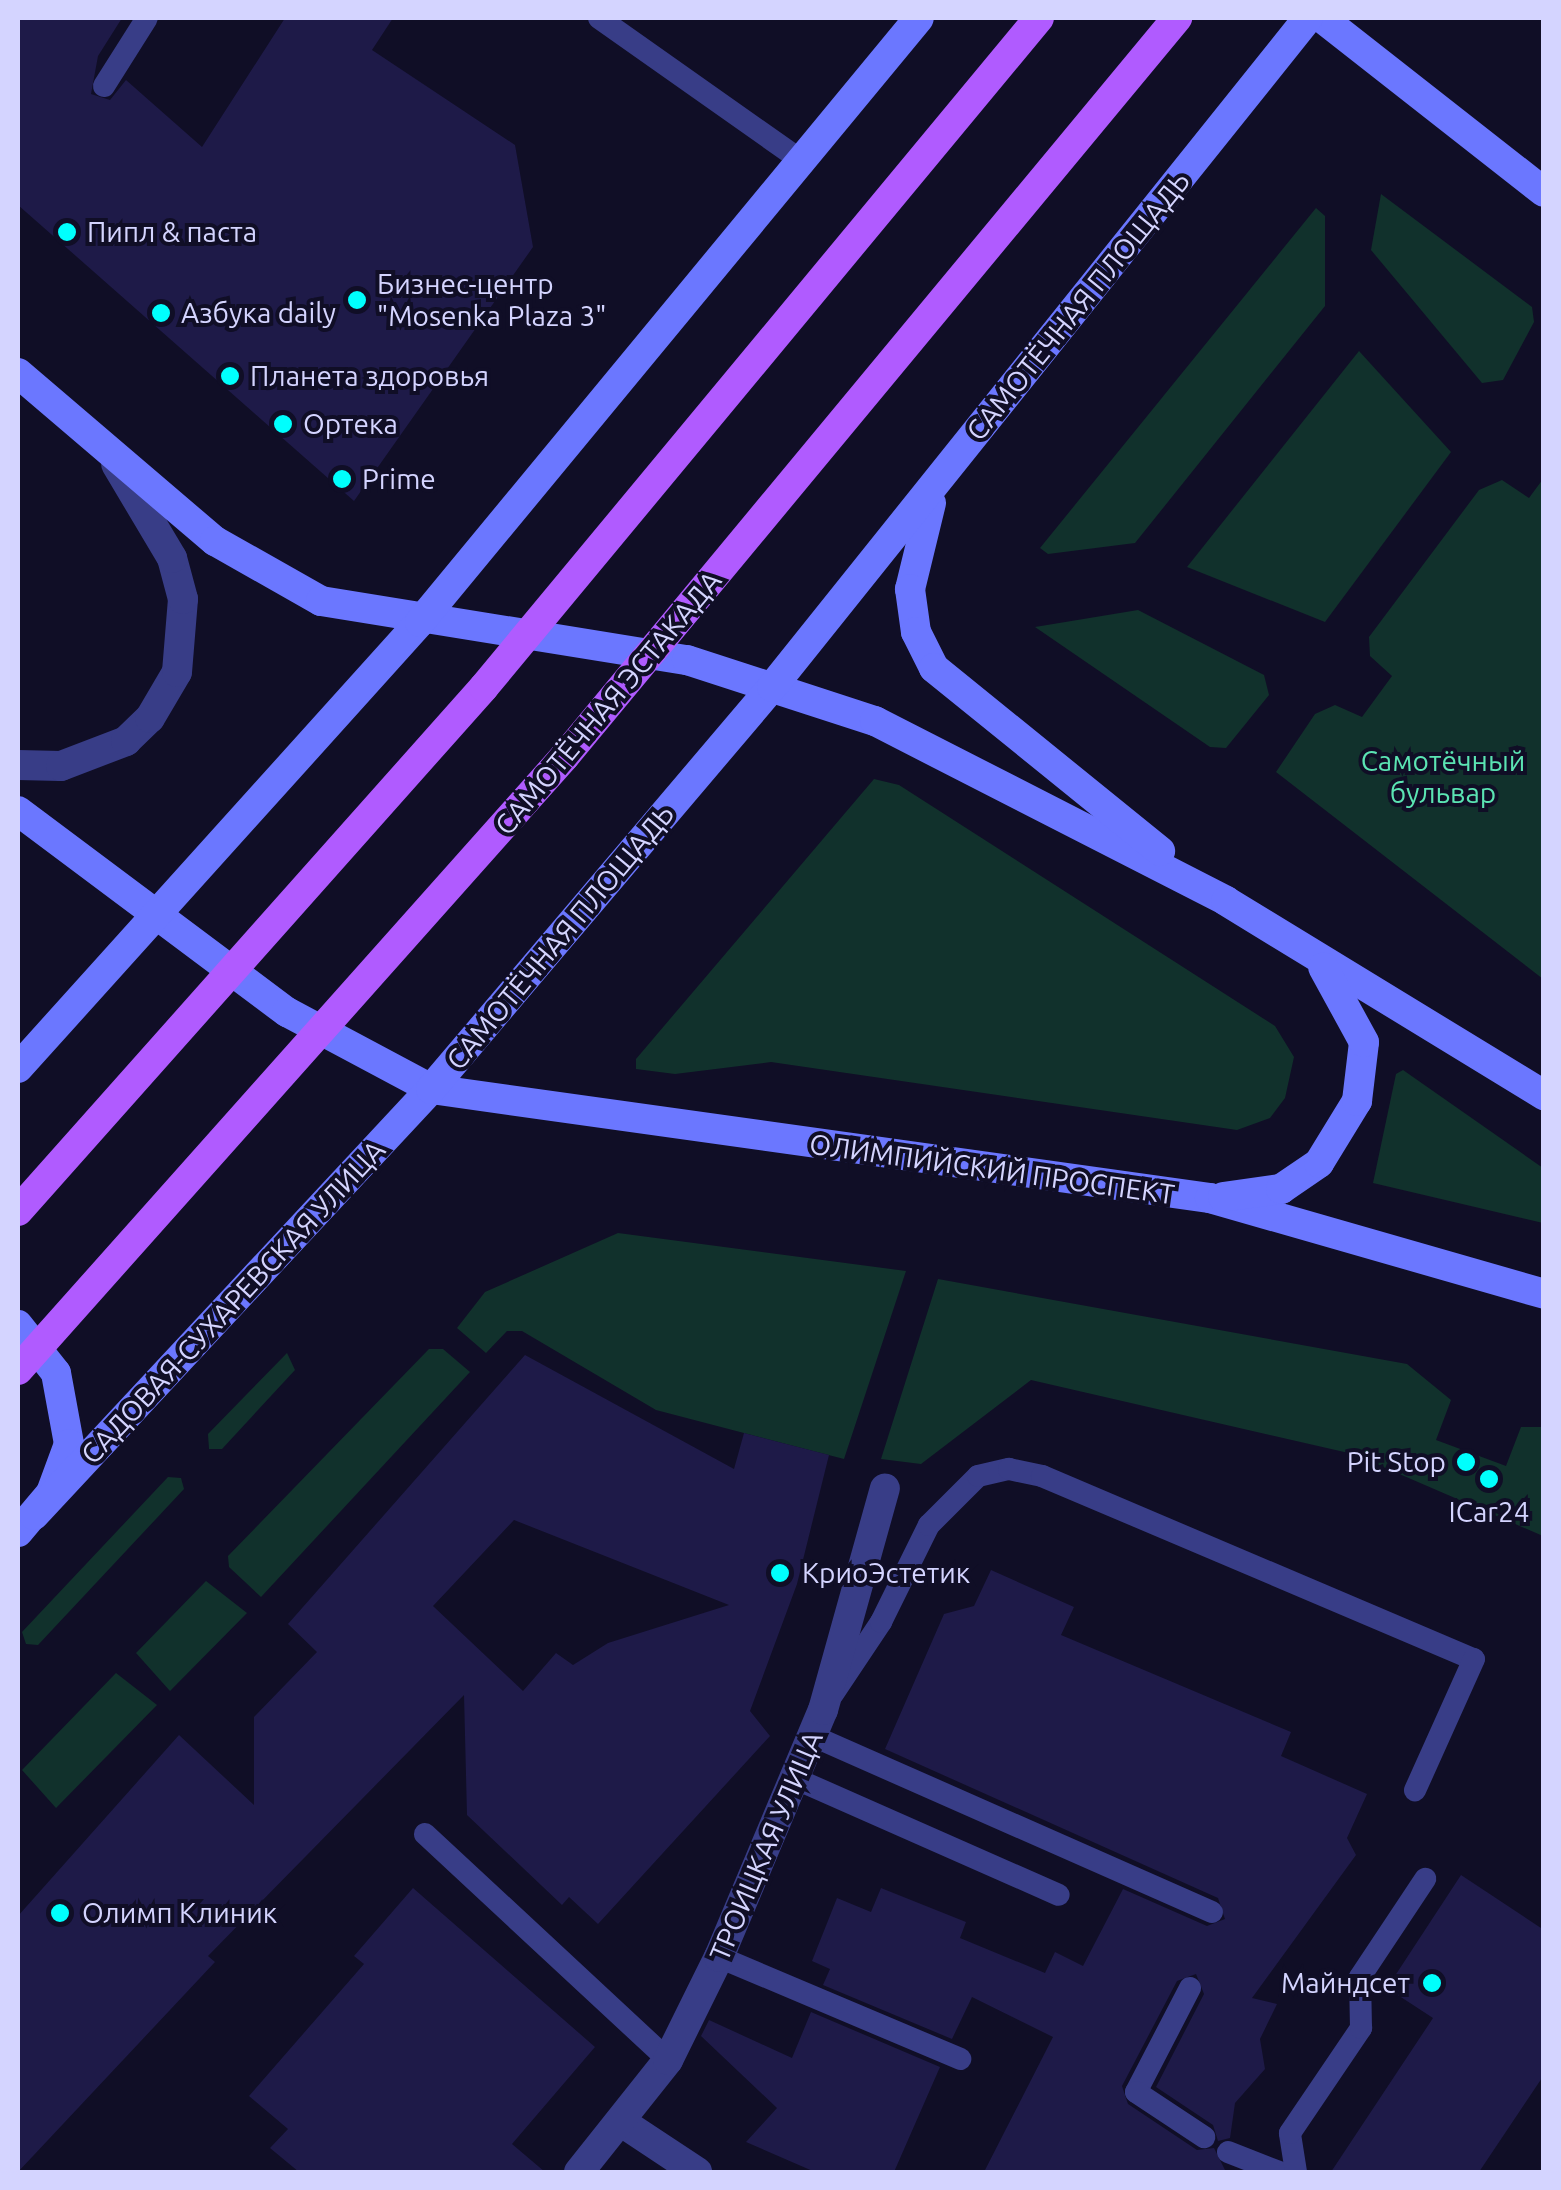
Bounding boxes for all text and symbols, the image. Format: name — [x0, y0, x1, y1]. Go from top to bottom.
street label: САМОТЁЧНАЯ ПЛОЩАДЬ — [959, 165, 1197, 447]
place label: Пипл & паста — [87, 215, 257, 249]
marker: Пипл & паста — [56, 221, 78, 243]
place label: Бизнес-центр "Mosenka Plaza 3" — [377, 267, 607, 333]
marker: Бизнес-центр "Mosenka Plaza 3" — [346, 289, 368, 311]
place label: Азбука daily — [181, 296, 336, 330]
marker: Азбука daily — [150, 302, 172, 324]
place label: Планета здоровья — [250, 359, 489, 393]
marker: Планета здоровья — [219, 365, 241, 387]
place label: Ортека — [303, 407, 398, 441]
marker: Ортека — [272, 413, 294, 435]
place label: Prime — [362, 462, 436, 496]
marker: Prime — [331, 468, 353, 490]
street label: САМОТЁЧНАЯ ЭСТАКАДА — [488, 564, 728, 842]
park label: Самотёчный бульвар — [1361, 744, 1525, 810]
street label: САМОТЁЧНАЯ ПЛОЩАДЬ — [439, 798, 681, 1076]
street label: ОЛИМПИЙСКИЙ ПРОСПЕКТ — [807, 1127, 1177, 1211]
street label: САДОВАЯ-СУХАРЕВСКАЯ УЛИЦА — [74, 1133, 392, 1471]
place label: Pit Stop — [1347, 1445, 1446, 1479]
marker: Pit Stop — [1455, 1451, 1477, 1473]
marker: ICar24 — [1478, 1468, 1500, 1490]
place label: ICar24 — [1449, 1495, 1529, 1529]
place label: КриоЭстетик — [802, 1556, 970, 1590]
marker: КриоЭстетик — [767, 1560, 793, 1586]
street label: ТРОИЦКАЯ УЛИЦА — [702, 1726, 830, 1966]
place label: Олимп Клиник — [82, 1896, 277, 1930]
marker: Олимп Клиник — [47, 1900, 73, 1926]
place label: Майндсет — [1281, 1966, 1410, 2000]
marker: Майндсет — [1419, 1970, 1445, 1996]

